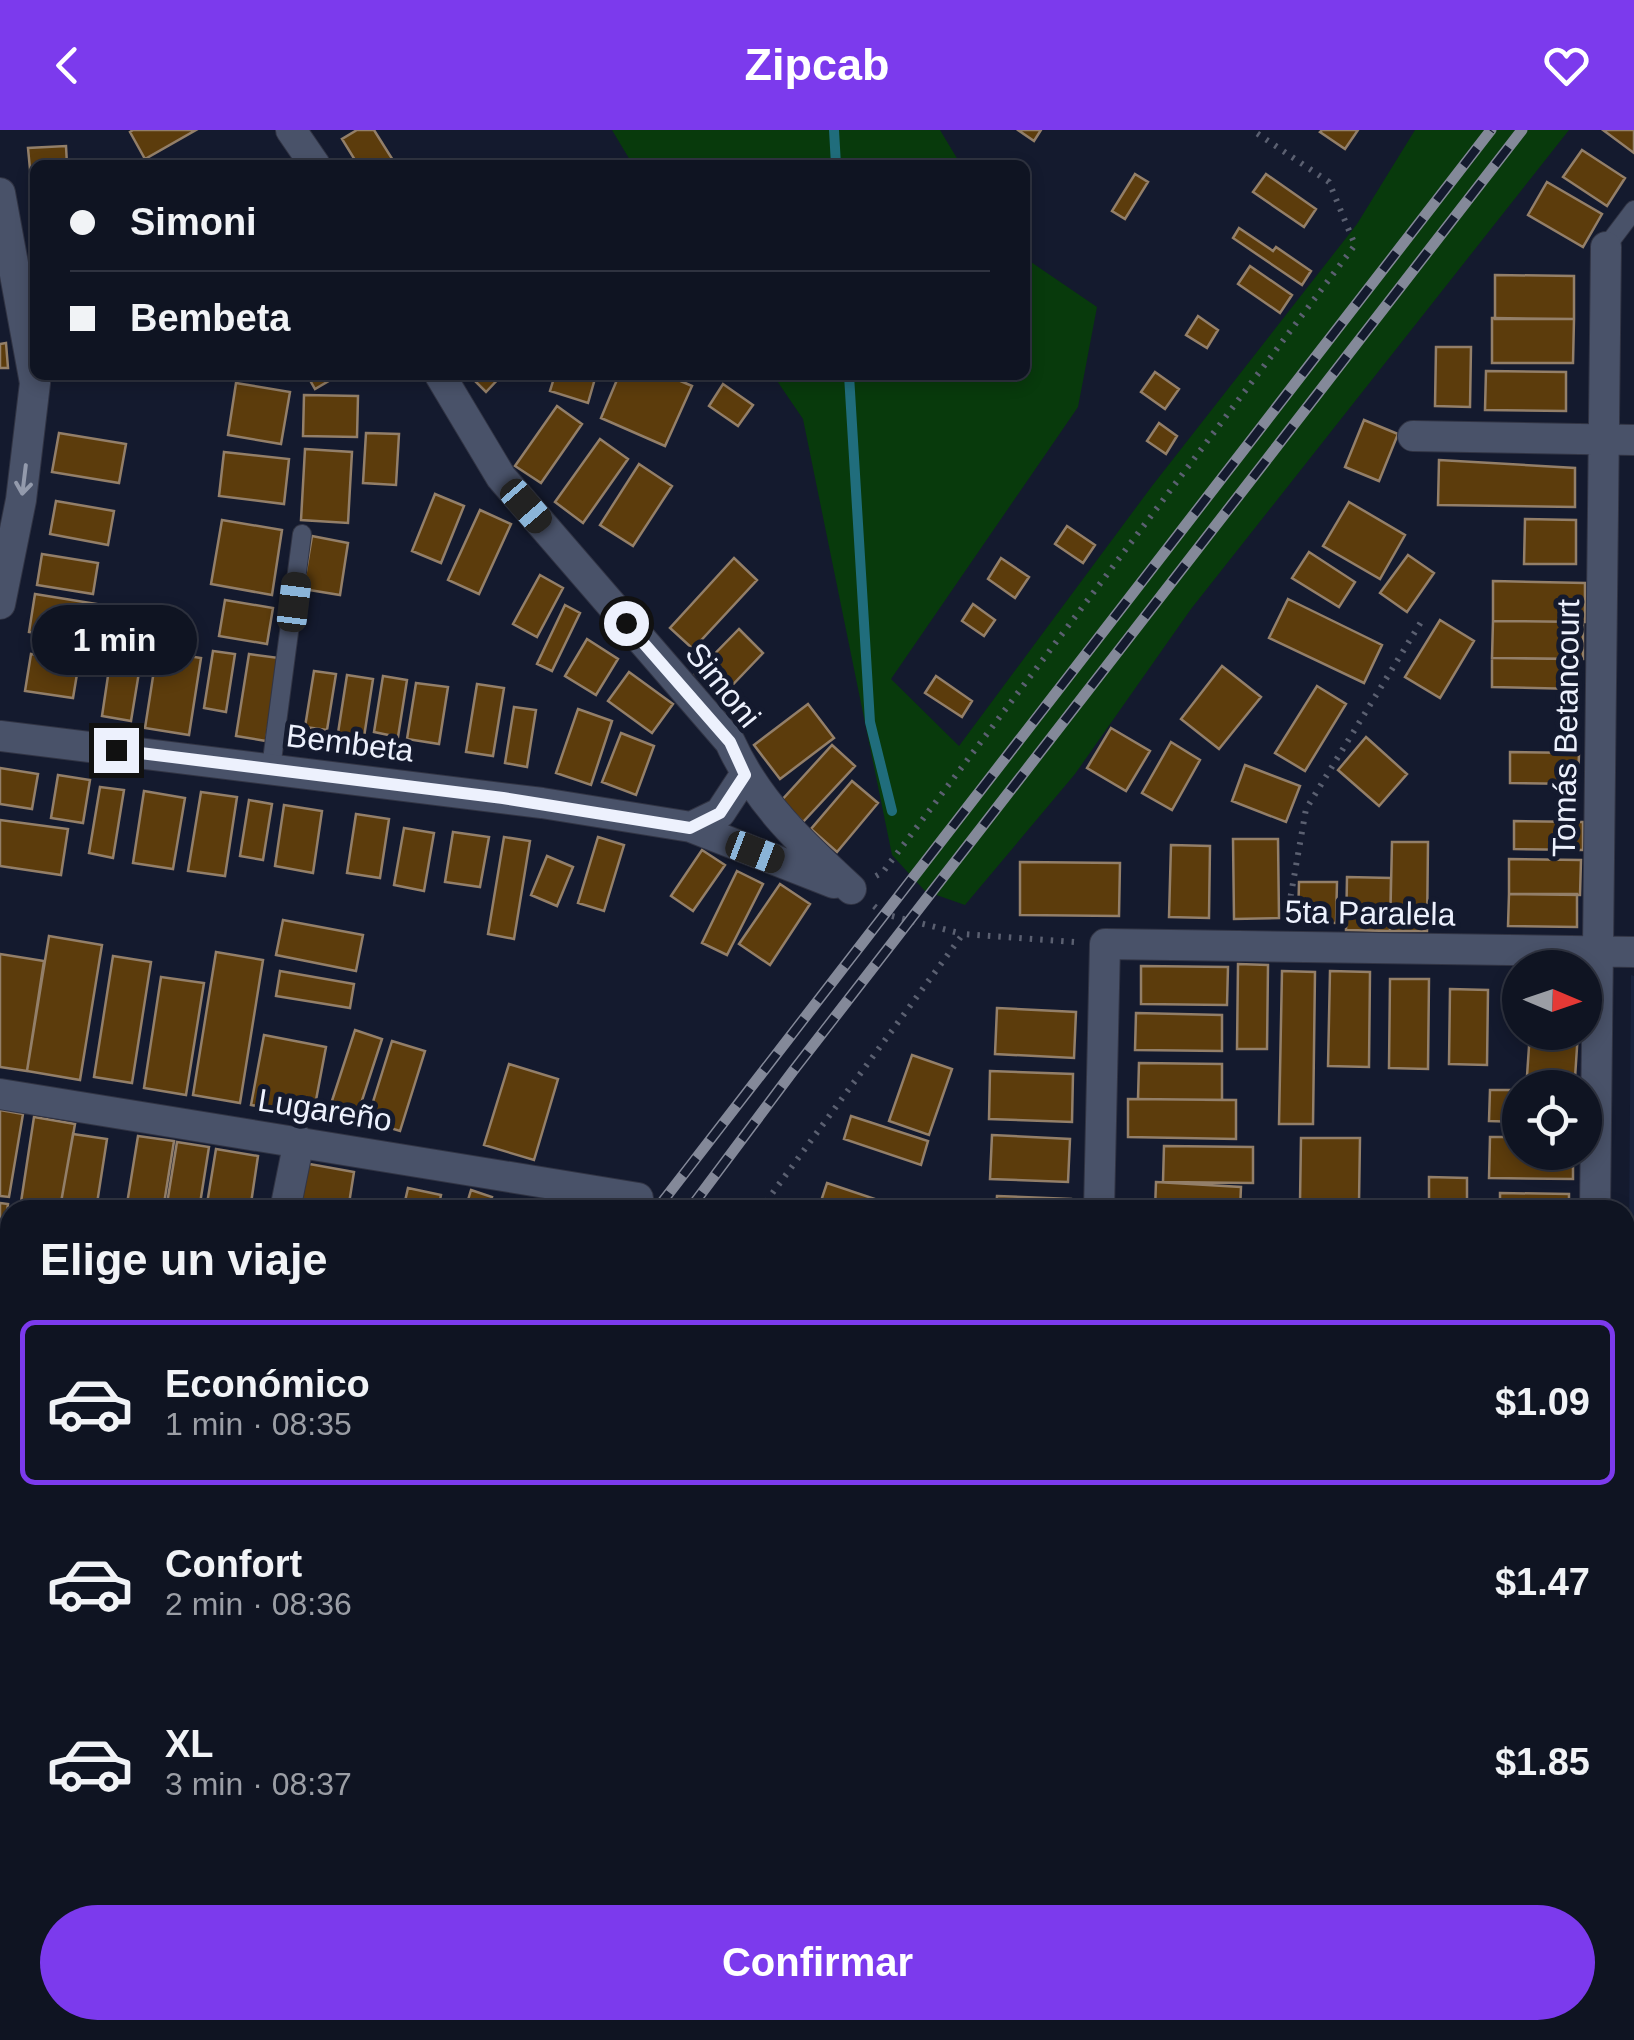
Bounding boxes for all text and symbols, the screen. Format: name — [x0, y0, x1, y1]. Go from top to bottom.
icon: back — [40, 38, 95, 93]
icon: heart — [1539, 38, 1594, 93]
text: Zipcab — [744, 39, 890, 90]
text: Simoni — [130, 201, 257, 243]
text: Bembeta — [130, 297, 291, 339]
one-way arrow — [14, 463, 33, 496]
car — [495, 474, 557, 538]
car — [275, 570, 313, 634]
street label: Tomás Betancourt — [1546, 599, 1586, 857]
route start — [604, 601, 649, 646]
callout: 1 min — [34, 605, 198, 675]
text: 1 min — [73, 622, 156, 658]
street label: Simoni — [678, 636, 768, 734]
street label: Bembeta — [284, 717, 416, 769]
route end — [94, 728, 139, 773]
car — [722, 827, 788, 877]
street label: 5ta Paralela — [1284, 894, 1456, 932]
north arrow — [1502, 950, 1602, 1050]
map controls — [1502, 950, 1602, 1170]
button: locate — [1502, 1070, 1602, 1170]
street label: Lugareño — [255, 1082, 395, 1138]
text: Elige un viaje — [40, 1234, 328, 1285]
icon: car — [45, 1358, 135, 1448]
text: Económico — [165, 1363, 370, 1405]
text: $1.09 — [1495, 1381, 1590, 1423]
text: 1 min · 08:35 — [165, 1406, 352, 1442]
icon: car — [45, 1538, 135, 1628]
text: Confort — [165, 1543, 302, 1585]
text: $1.47 — [1495, 1561, 1590, 1603]
text: 2 min · 08:36 — [165, 1586, 352, 1622]
icon: car — [45, 1718, 135, 1808]
text: XL — [165, 1723, 214, 1765]
text: $1.85 — [1495, 1741, 1590, 1783]
text: 3 min · 08:37 — [165, 1766, 352, 1802]
button: Confirmar — [40, 1905, 1595, 2020]

